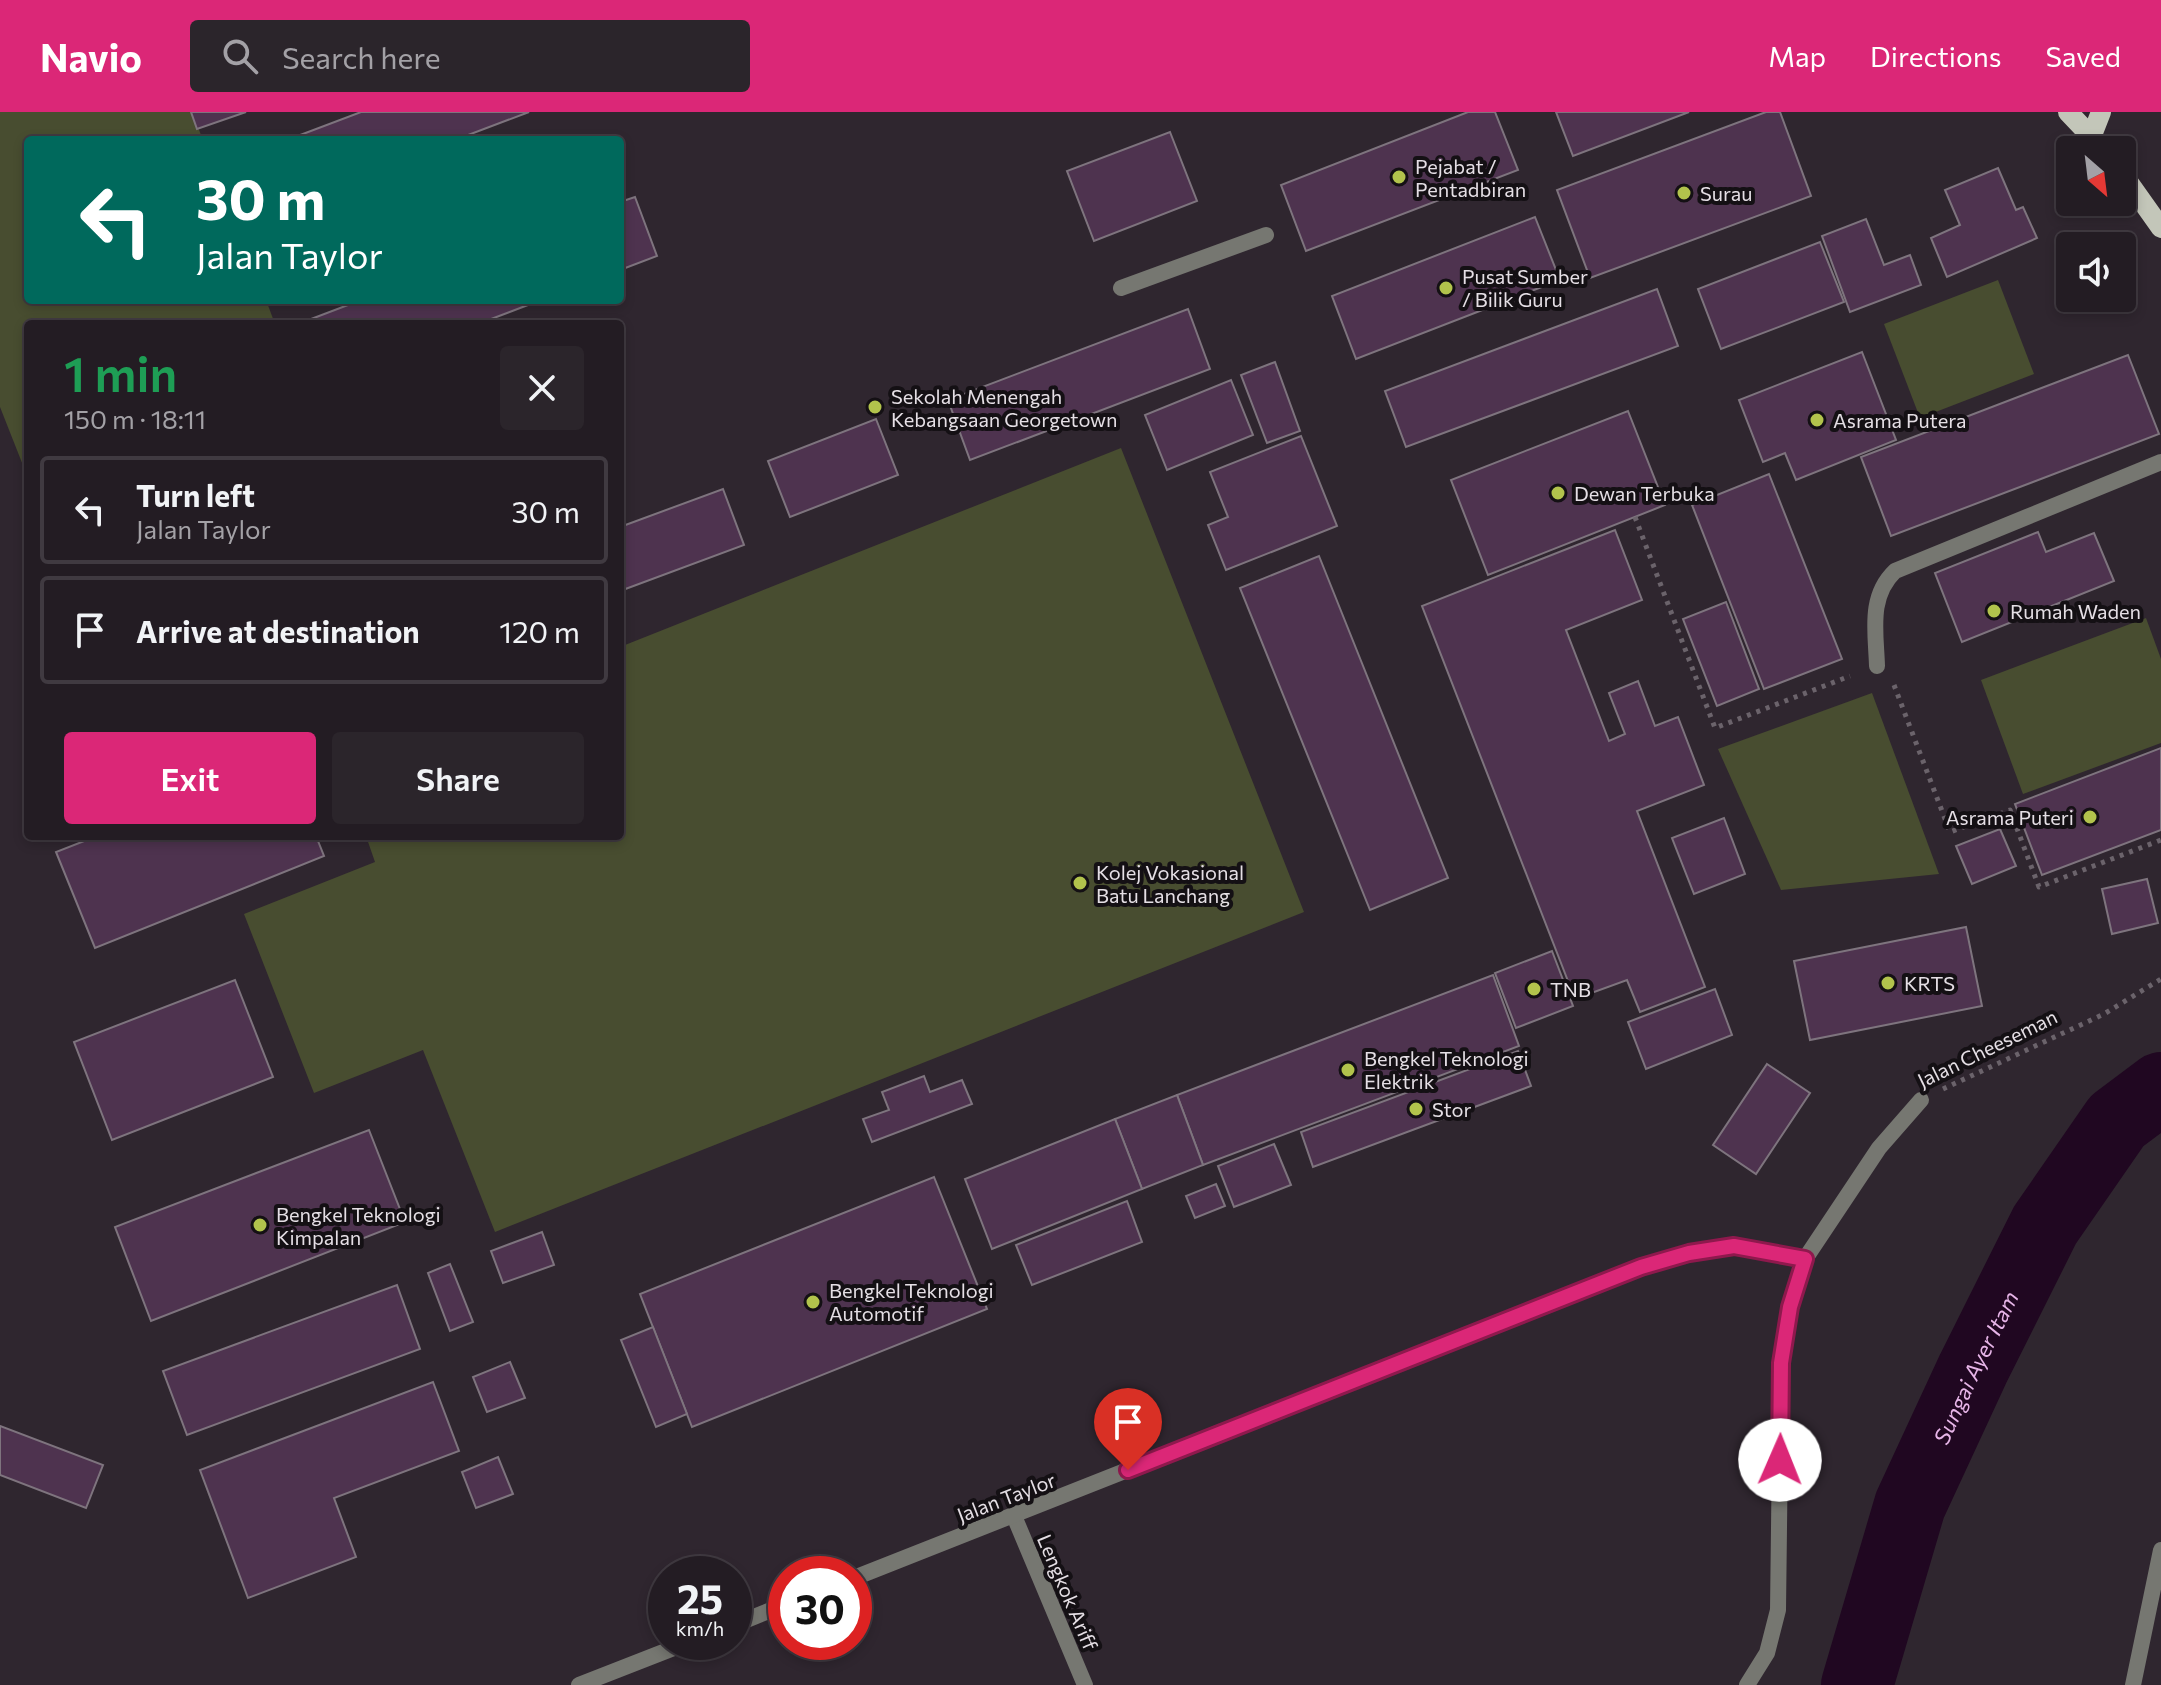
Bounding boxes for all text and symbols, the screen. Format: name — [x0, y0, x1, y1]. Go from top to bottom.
search box — [190, 20, 750, 92]
text: Navio — [40, 33, 142, 80]
icon: search — [218, 34, 262, 78]
text: Search here — [282, 38, 441, 75]
text: Map — [1768, 39, 1826, 73]
text: Directions — [1870, 39, 2001, 73]
text: Saved — [2045, 39, 2121, 73]
north arrow — [2056, 136, 2136, 216]
map controls — [2056, 136, 2136, 312]
place label: Pejabat / Pentadbiran — [1415, 154, 1526, 201]
text: 30 m — [196, 163, 325, 232]
icon: left — [64, 168, 168, 272]
marker: Pejabat / Pentadbiran — [1390, 168, 1408, 186]
place label: Surau — [1700, 181, 1752, 205]
marker: Surau — [1675, 184, 1693, 202]
text: Jalan Taylor — [196, 232, 383, 276]
button: sound — [2056, 232, 2136, 312]
place label: Pusat Sumber / Bilik Guru — [1462, 264, 1588, 311]
marker: Pusat Sumber / Bilik Guru — [1437, 279, 1455, 297]
text: 1 min — [64, 343, 177, 402]
button: close — [500, 346, 584, 430]
place label: Sekolah Menengah Kebangsaan Georgetown — [891, 384, 1117, 431]
marker: Sekolah Menengah Kebangsaan Georgetown — [866, 398, 884, 416]
text: 150 m · 18:11 — [64, 403, 206, 434]
place label: Asrama Putera — [1833, 408, 1966, 432]
marker: Asrama Putera — [1808, 411, 1826, 429]
text: Turn left — [136, 476, 255, 513]
place label: Dewan Terbuka — [1574, 481, 1715, 505]
marker: Dewan Terbuka — [1549, 484, 1567, 502]
icon: left — [68, 488, 112, 532]
text: 30 m — [511, 492, 580, 529]
text: Jalan Taylor — [136, 513, 271, 544]
place label: Rumah Waden — [2010, 599, 2141, 623]
marker: Rumah Waden — [1985, 602, 2003, 620]
icon: arrive — [68, 608, 112, 652]
text: Arrive at destination — [136, 612, 420, 649]
text: 120 m — [499, 612, 580, 649]
button: Exit — [64, 732, 316, 824]
button: Share — [332, 732, 584, 824]
place label: Asrama Puteri — [1946, 805, 2074, 829]
marker: Asrama Puteri — [2081, 808, 2099, 826]
place label: Kolej Vokasional Batu Lanchang — [1096, 860, 1244, 907]
marker: Kolej Vokasional Batu Lanchang — [1071, 874, 1089, 892]
place label: KRTS — [1904, 971, 1955, 995]
marker: KRTS — [1879, 974, 1897, 992]
place label: TNB — [1550, 977, 1591, 1001]
marker: TNB — [1525, 980, 1543, 998]
street label: Jalan Cheeseman — [1913, 1004, 2061, 1092]
place label: Bengkel Teknologi Elektrik — [1364, 1046, 1529, 1093]
marker: Bengkel Teknologi Elektrik — [1339, 1061, 1357, 1079]
place label: Stor — [1432, 1097, 1472, 1121]
marker: Stor — [1407, 1100, 1425, 1118]
place label: Bengkel Teknologi Kimpalan — [276, 1202, 441, 1249]
marker: Bengkel Teknologi Kimpalan — [251, 1216, 269, 1234]
place label: Bengkel Teknologi Automotif — [829, 1278, 994, 1325]
water label: Sungai Ayer Itam — [1927, 1286, 2023, 1448]
marker: Bengkel Teknologi Automotif — [804, 1293, 822, 1311]
pin — [1094, 1388, 1162, 1470]
icon: arrive — [1106, 1400, 1150, 1444]
position arrow — [1738, 1418, 1822, 1502]
street label: Jalan Taylor — [953, 1467, 1059, 1527]
street label: Lengkok Ariff — [1033, 1530, 1103, 1654]
speed limit sign: 30 — [768, 1556, 872, 1660]
text: 25 — [677, 1573, 723, 1622]
text: km/h — [676, 1616, 724, 1640]

